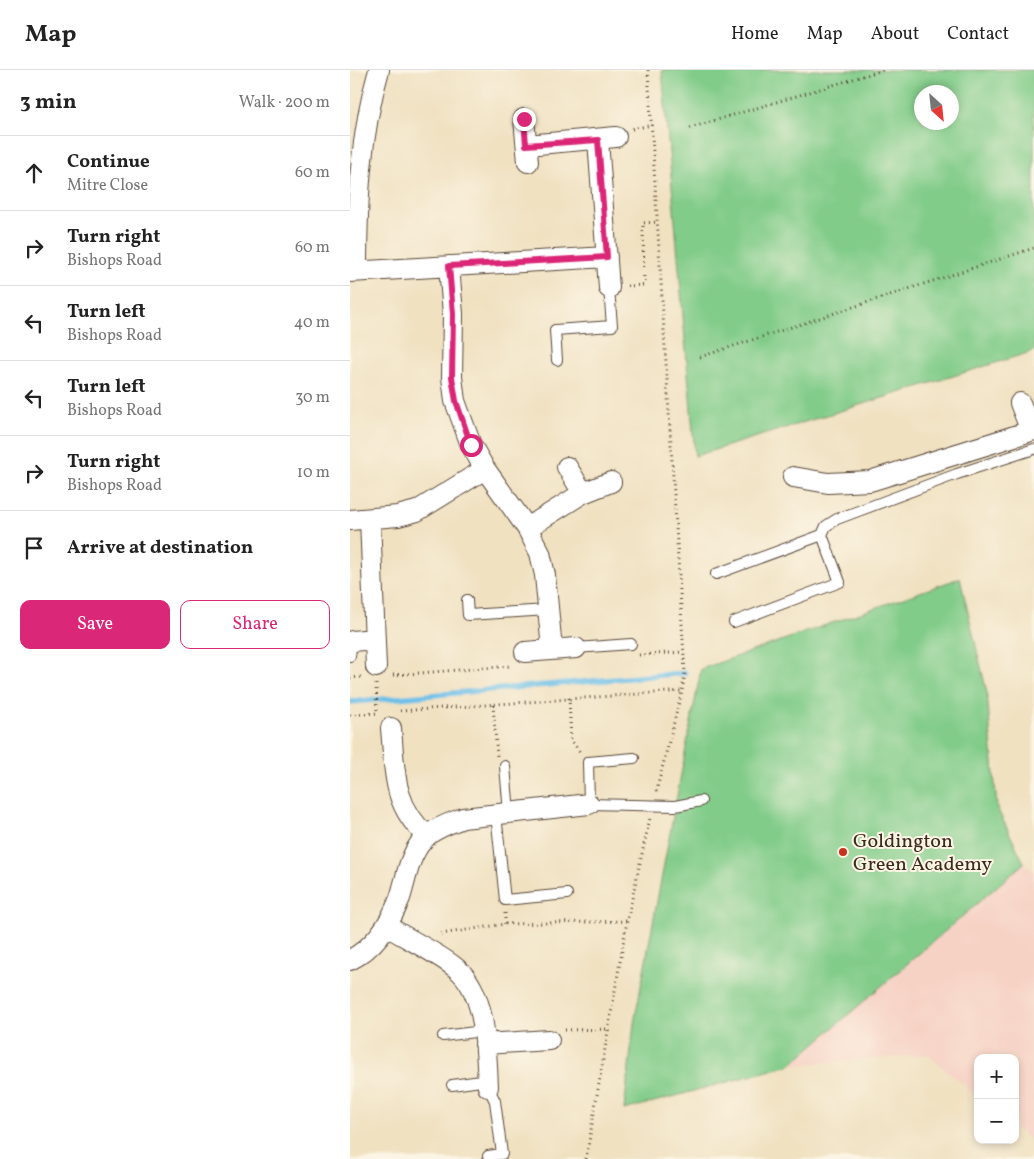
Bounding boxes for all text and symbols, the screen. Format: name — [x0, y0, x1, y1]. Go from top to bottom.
text: Map — [25, 18, 76, 52]
text: Home — [731, 22, 779, 47]
text: Map — [807, 22, 843, 47]
text: About — [871, 22, 919, 47]
text: Contact — [947, 22, 1009, 47]
north arrow — [914, 85, 959, 130]
text: 3 min — [20, 88, 76, 117]
text: Walk · 200 m — [239, 92, 330, 114]
route end — [513, 108, 536, 131]
text: Continue — [67, 149, 150, 175]
icon: ahead — [20, 159, 48, 187]
text: 60 m — [295, 162, 330, 184]
text: Mitre Close — [67, 175, 148, 197]
text: Turn right — [67, 224, 160, 250]
icon: right — [20, 234, 48, 262]
text: 60 m — [295, 237, 330, 259]
text: Bishops Road — [67, 250, 162, 272]
text: Turn left — [67, 299, 146, 325]
icon: left — [20, 309, 48, 337]
text: 40 m — [294, 312, 330, 334]
text: Bishops Road — [67, 325, 162, 347]
text: Turn left — [67, 374, 146, 400]
icon: left — [20, 384, 48, 412]
text: 30 m — [295, 387, 330, 409]
text: Bishops Road — [67, 400, 162, 422]
route start — [460, 434, 483, 457]
text: Turn right — [67, 449, 160, 475]
icon: right — [20, 459, 48, 487]
text: 10 m — [297, 462, 330, 484]
text: Bishops Road — [67, 475, 162, 497]
icon: arrive — [20, 534, 48, 562]
text: Arrive at destination — [67, 535, 253, 561]
button: Save — [20, 600, 170, 649]
button: Share — [180, 600, 330, 649]
place label: Goldington Green Academy — [853, 828, 992, 879]
marker: Goldington Green Academy — [837, 846, 849, 858]
map controls — [974, 1054, 1019, 1144]
button: + — [974, 1054, 1019, 1099]
button: − — [974, 1099, 1019, 1144]

